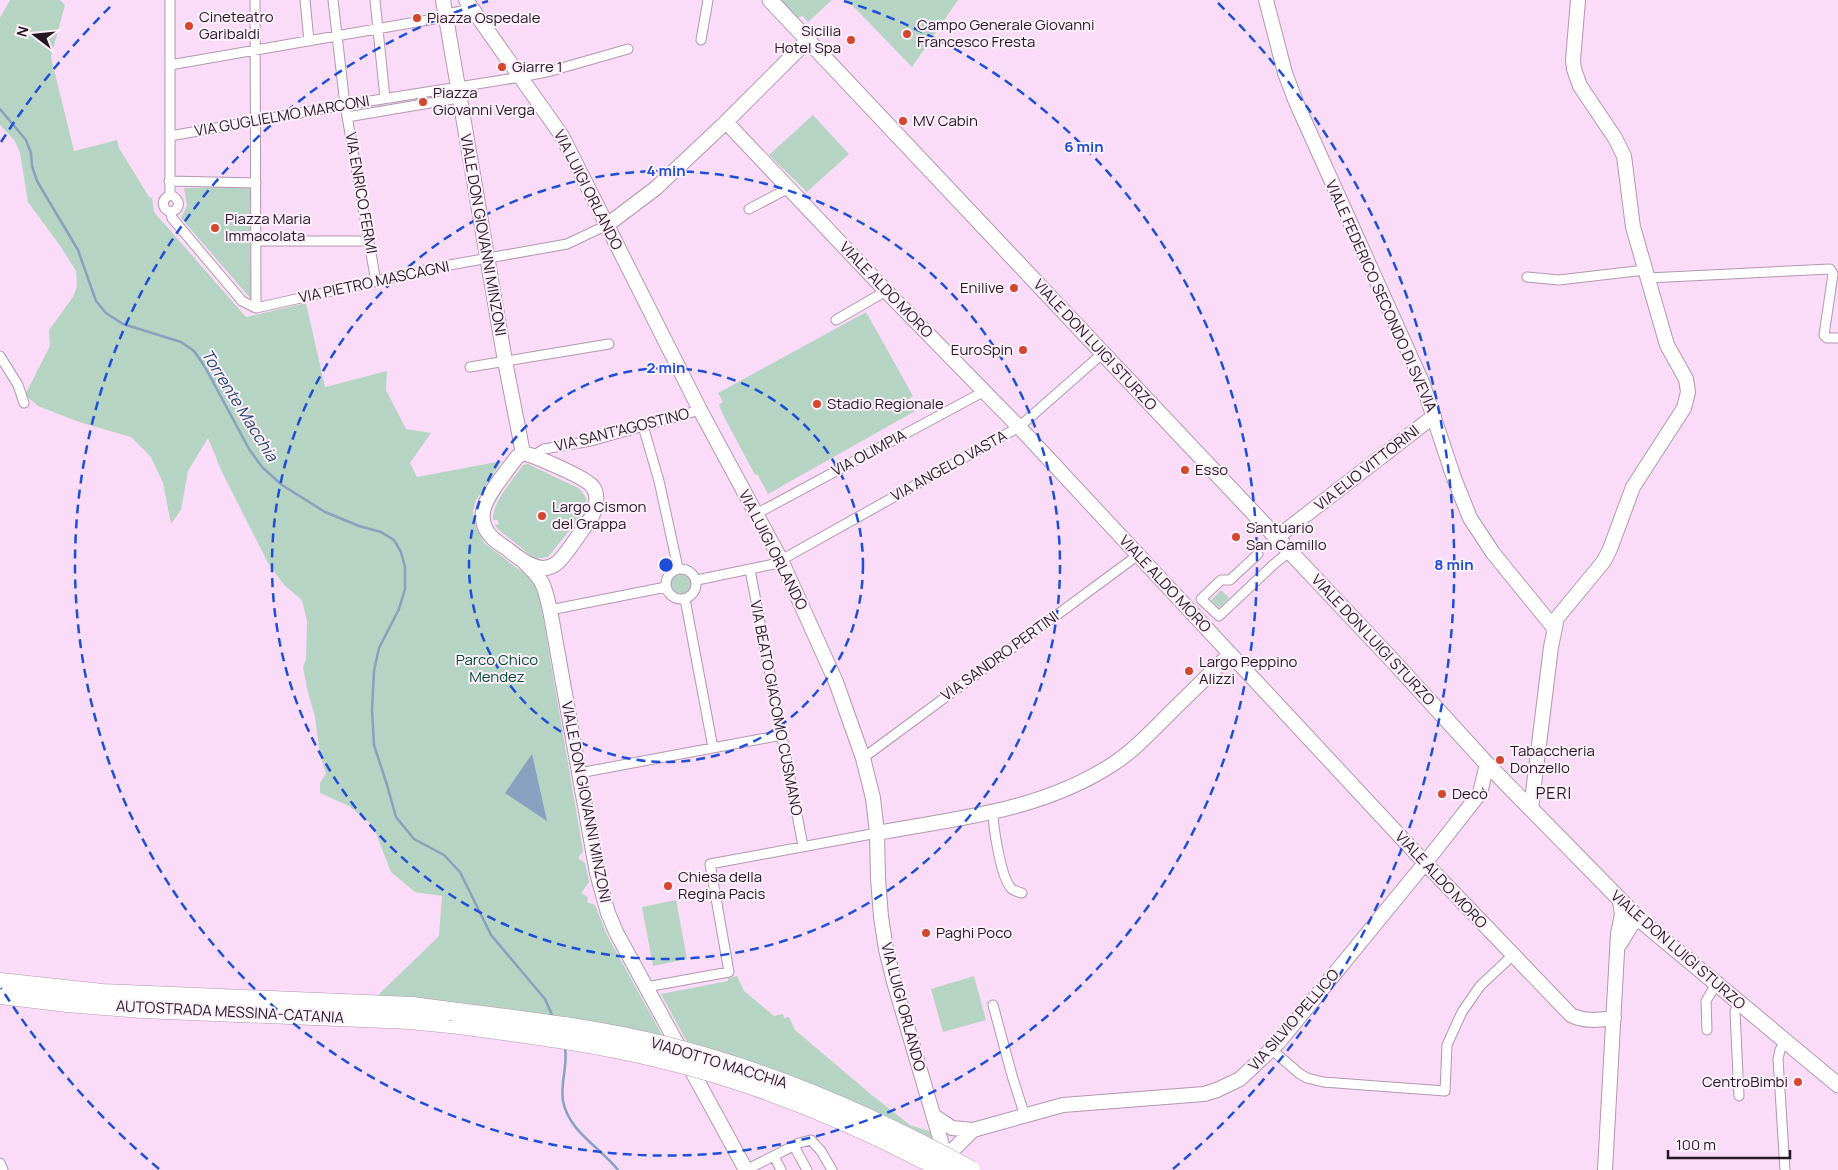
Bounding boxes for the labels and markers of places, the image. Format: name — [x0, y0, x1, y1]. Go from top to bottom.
place label: Cineteatro Garibaldi — [199, 6, 274, 44]
place label: Piazza Ospedale — [427, 7, 541, 28]
marker: Piazza Ospedale — [411, 12, 423, 24]
place label: Campo Generale Giovanni Francesco Fresta — [917, 14, 1094, 52]
marker: Cineteatro Garibaldi — [183, 20, 195, 32]
place label: Sicilia Hotel Spa — [774, 20, 841, 58]
marker: Campo Generale Giovanni Francesco Fresta — [901, 28, 913, 40]
marker: Sicilia Hotel Spa — [845, 34, 857, 46]
place label: Giarre 1 — [512, 56, 563, 77]
marker: Giarre 1 — [496, 61, 508, 73]
place label: Piazza Giovanni Verga — [433, 82, 535, 120]
marker: Piazza Giovanni Verga — [417, 96, 429, 108]
place label: MV Cabin — [913, 110, 978, 131]
marker: MV Cabin — [897, 115, 909, 127]
place label: Piazza Maria Immacolata — [225, 208, 311, 246]
marker: Piazza Maria Immacolata — [209, 222, 221, 234]
place label: Enilive — [960, 277, 1004, 298]
marker: Enilive — [1008, 282, 1020, 294]
place label: EuroSpin — [951, 339, 1013, 360]
marker: EuroSpin — [1017, 344, 1029, 356]
place label: Stadio Regionale — [827, 393, 944, 414]
marker: Stadio Regionale — [811, 398, 823, 410]
place label: Esso — [1195, 459, 1228, 480]
marker: Esso — [1179, 464, 1191, 476]
place label: Largo Cismon del Grappa — [552, 496, 647, 534]
marker: Largo Cismon del Grappa — [536, 510, 548, 522]
place label: Santuario San Camillo — [1246, 517, 1327, 555]
marker: Santuario San Camillo — [1230, 531, 1242, 543]
centre of rings — [657, 556, 675, 574]
place label: Largo Peppino Alizzi — [1199, 651, 1298, 689]
marker: Largo Peppino Alizzi — [1183, 665, 1195, 677]
place label: Tabaccheria Donzello — [1510, 740, 1595, 778]
marker: Tabaccheria Donzello — [1494, 754, 1506, 766]
place label: Decò — [1452, 783, 1488, 804]
marker: Decò — [1436, 788, 1448, 800]
place label: Chiesa della Regina Pacis — [678, 866, 765, 904]
marker: Chiesa della Regina Pacis — [662, 880, 674, 892]
place label: Paghi Poco — [936, 922, 1012, 943]
marker: Paghi Poco — [920, 927, 932, 939]
place label: CentroBimbi — [1702, 1071, 1788, 1092]
marker: CentroBimbi — [1792, 1076, 1804, 1088]

